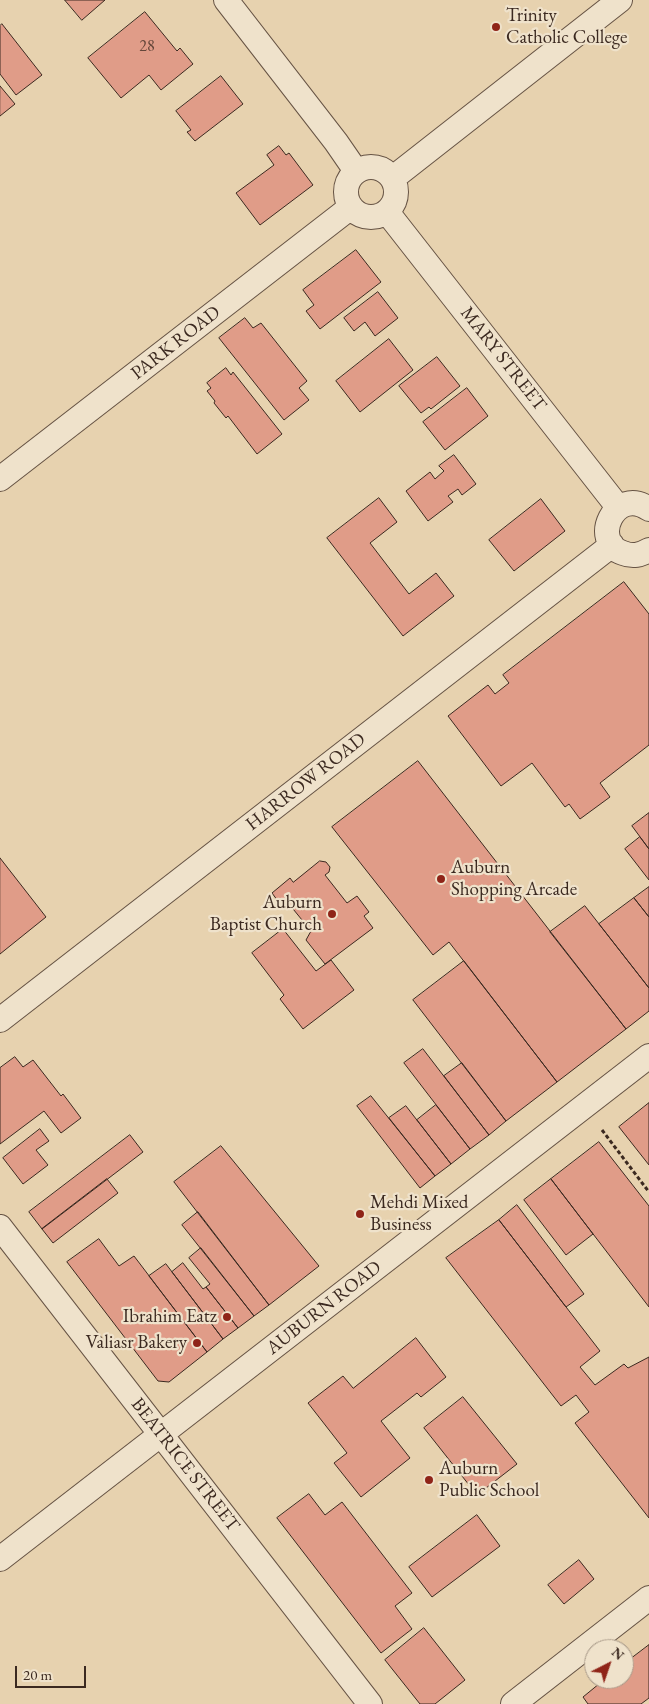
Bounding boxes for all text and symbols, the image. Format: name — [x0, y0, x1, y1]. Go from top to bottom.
place label: Trinity Catholic College — [506, 5, 628, 49]
marker: Trinity Catholic College — [490, 21, 502, 33]
house number: 28 — [139, 37, 155, 57]
street label: PARK ROAD — [127, 301, 225, 385]
street label: MARY STREET — [455, 302, 551, 416]
street label: HARROW ROAD — [242, 728, 370, 836]
place label: Auburn Shopping Arcade — [451, 857, 577, 901]
marker: Auburn Shopping Arcade — [435, 873, 447, 885]
place label: Auburn Baptist Church — [210, 892, 322, 936]
marker: Auburn Baptist Church — [326, 908, 338, 920]
place label: Mehdi Mixed Business — [370, 1192, 468, 1236]
marker: Mehdi Mixed Business — [354, 1208, 366, 1220]
street label: AUBURN ROAD — [262, 1256, 386, 1360]
place label: Ibrahim Eatz — [123, 1306, 217, 1328]
marker: Ibrahim Eatz — [221, 1311, 233, 1323]
place label: Valiasr Bakery — [86, 1332, 187, 1354]
marker: Valiasr Bakery — [191, 1337, 203, 1349]
street label: BEATRICE STREET — [126, 1394, 244, 1536]
place label: Auburn Public School — [439, 1458, 539, 1502]
marker: Auburn Public School — [423, 1474, 435, 1486]
north arrow — [584, 1639, 634, 1689]
text: N — [608, 1643, 628, 1664]
scale bar — [18, 1656, 89, 1688]
text: 20 m — [23, 1665, 52, 1684]

